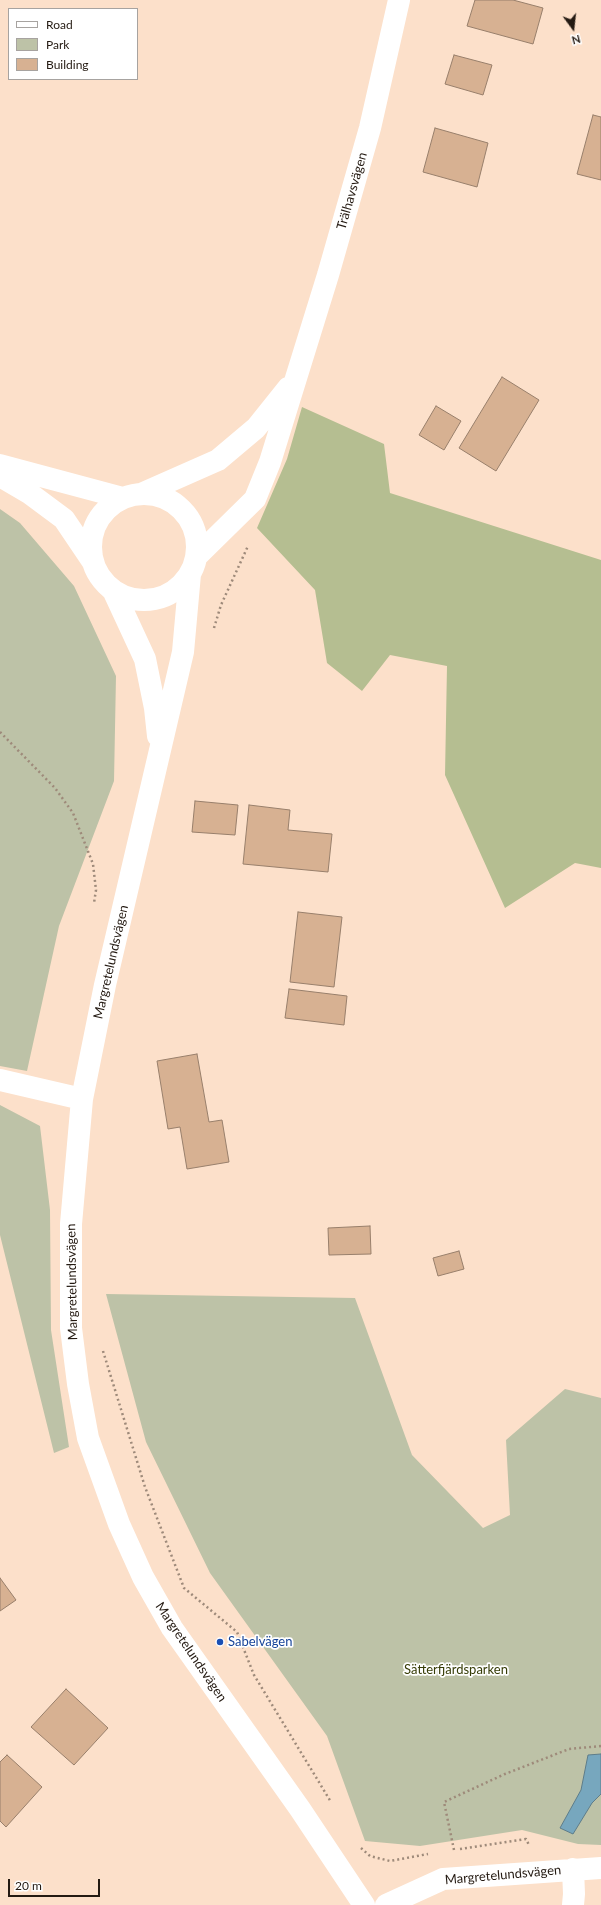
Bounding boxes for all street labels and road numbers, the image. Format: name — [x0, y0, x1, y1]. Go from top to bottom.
street label: Trälhavsvägen — [333, 150, 371, 232]
street label: Margretelundsvägen — [90, 903, 132, 1021]
street label: Margretelundsvägen — [63, 1224, 81, 1340]
street label: Margretelundsvägen — [152, 1599, 230, 1705]
street label: Margretelundsvägen — [444, 1862, 562, 1888]

